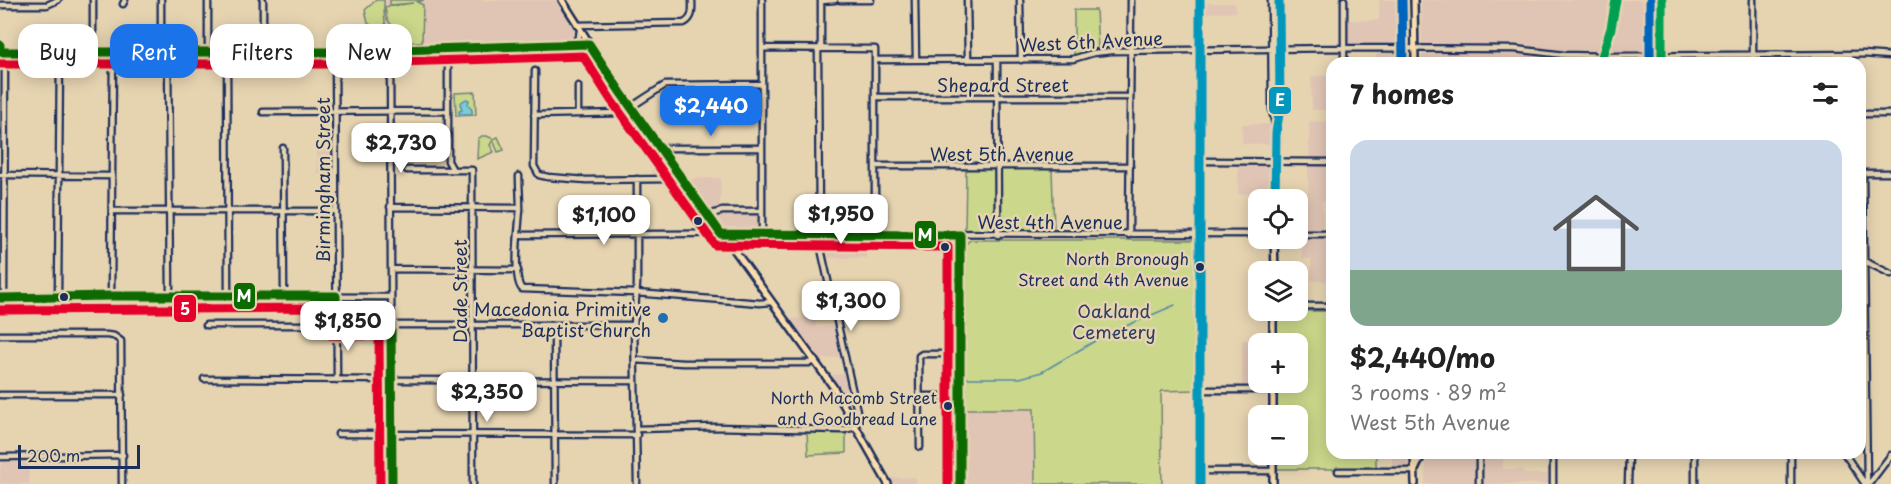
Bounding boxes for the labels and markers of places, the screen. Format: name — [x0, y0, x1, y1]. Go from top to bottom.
pin: $2,440 — [662, 86, 760, 137]
pin: $2,730 — [352, 123, 450, 174]
pin: $1,950 — [792, 194, 890, 245]
pin: $1,100 — [555, 195, 653, 246]
unlabelled marker — [692, 215, 704, 227]
unlabelled marker — [939, 241, 951, 253]
place label: North Bronough Street and 4th Avenue — [1018, 246, 1189, 291]
marker: North Bronough Street and 4th Avenue — [1194, 261, 1206, 273]
pin: $1,300 — [802, 281, 900, 332]
unlabelled marker — [58, 291, 70, 303]
place label: Macedonia Primitive Baptist Church — [474, 295, 651, 343]
pin: $1,850 — [299, 301, 397, 352]
marker: Macedonia Primitive Baptist Church — [656, 311, 670, 325]
pin: $2,350 — [438, 372, 536, 423]
place label: North Macomb Street and Goodbread Lane — [770, 385, 937, 430]
marker: North Macomb Street and Goodbread Lane — [942, 400, 954, 412]

